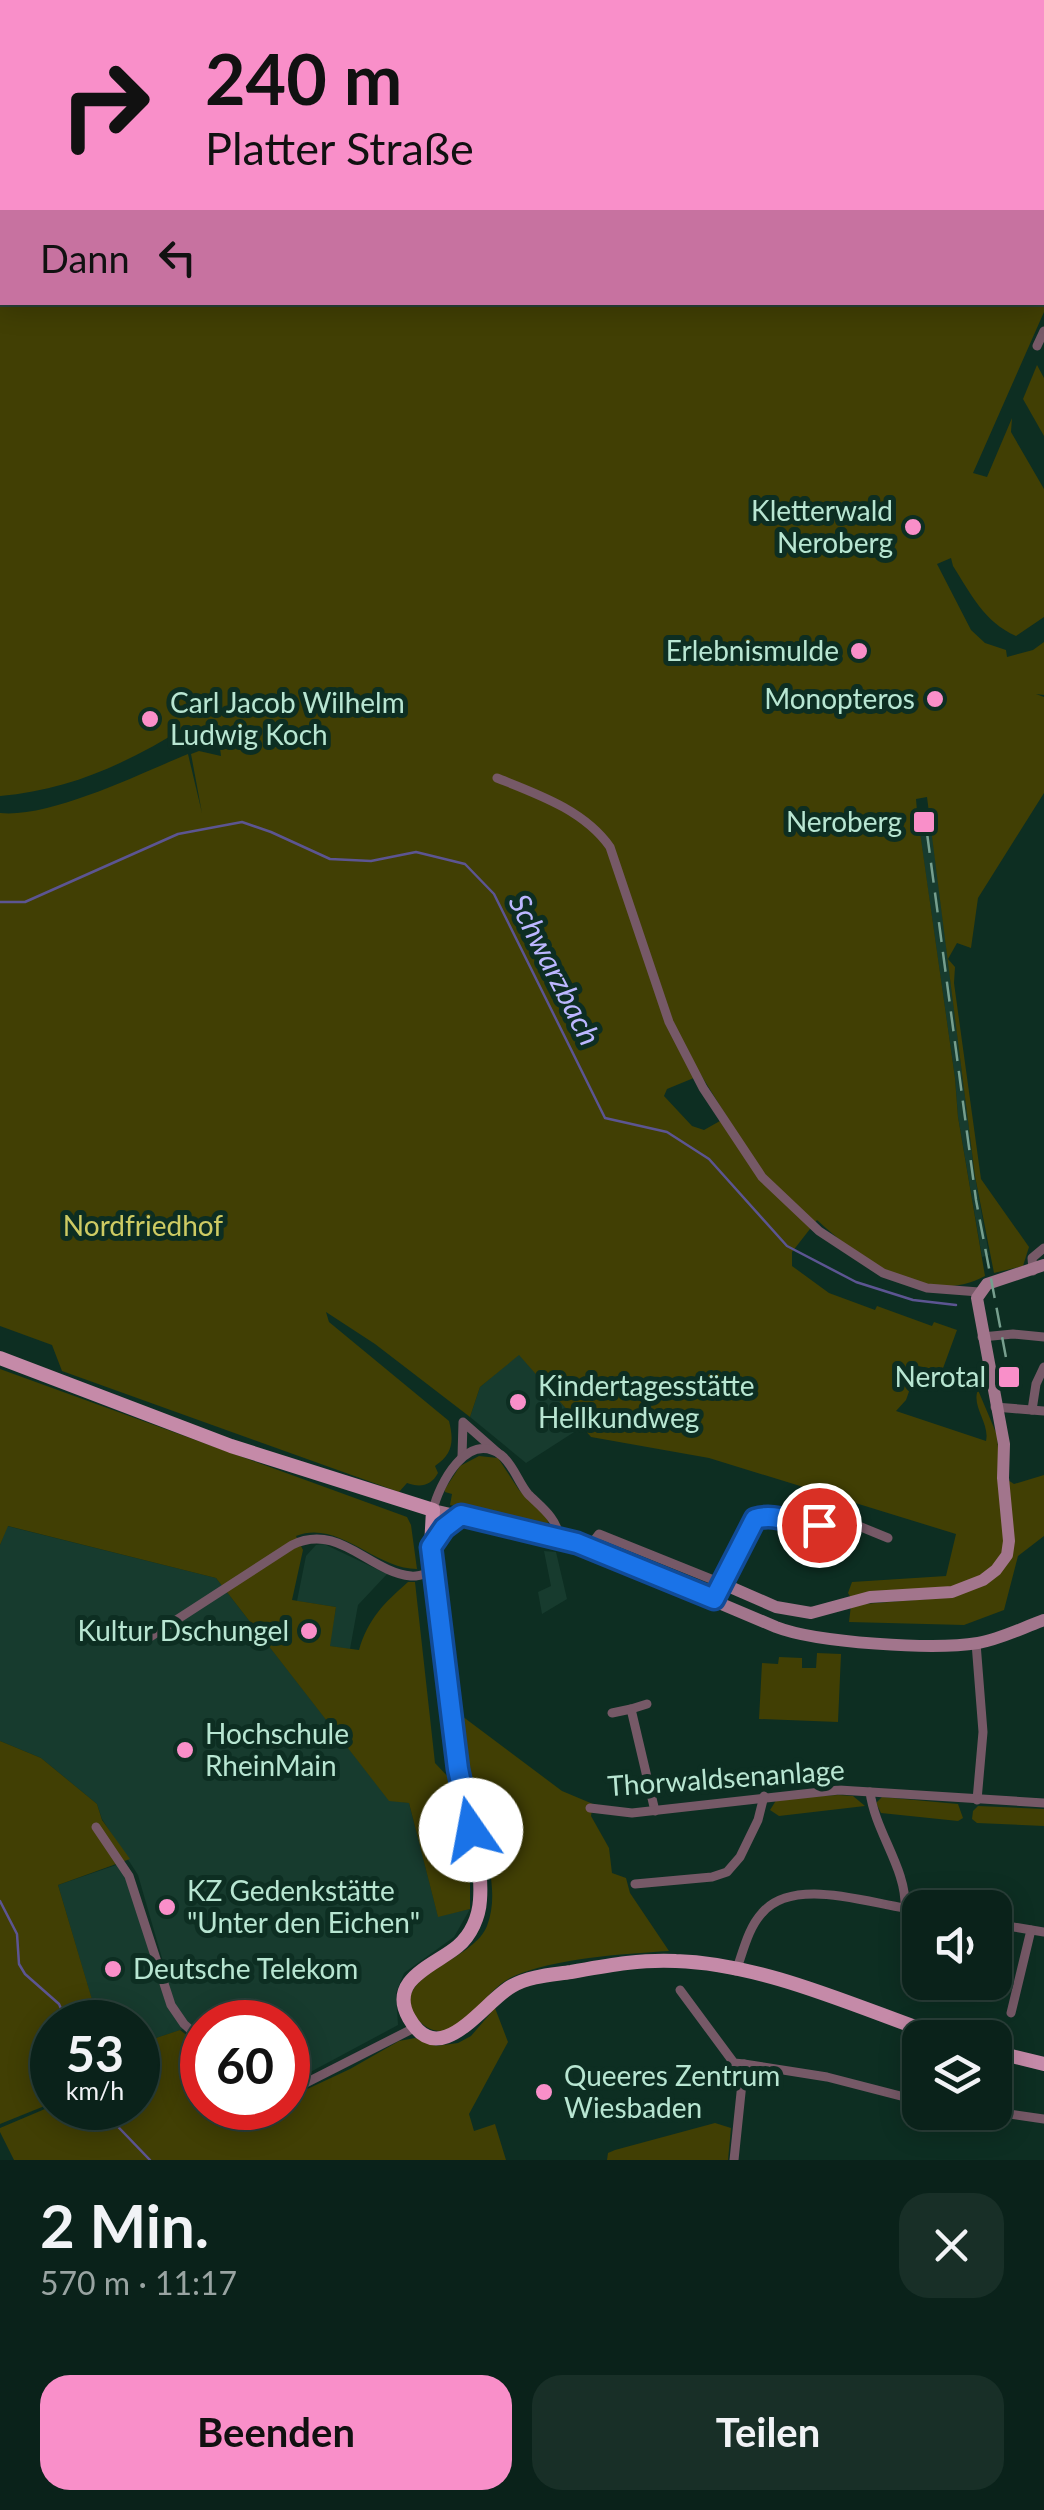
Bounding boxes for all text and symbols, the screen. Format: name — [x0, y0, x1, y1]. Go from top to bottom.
text: 240 m — [205, 36, 402, 120]
icon: right — [40, 40, 170, 170]
text: Platter Straße — [205, 121, 474, 175]
icon: left — [150, 230, 205, 285]
text: Dann — [40, 235, 130, 281]
place label: Kletterwald Neroberg — [751, 493, 893, 559]
marker: Kletterwald Neroberg — [902, 516, 924, 538]
place label: Erlebnismulde — [666, 633, 839, 667]
marker: Erlebnismulde — [848, 640, 870, 662]
place label: Monopteros — [764, 681, 915, 715]
place label: Carl Jacob Wilhelm Ludwig Koch — [170, 685, 405, 751]
marker: Monopteros — [924, 688, 946, 710]
marker: Carl Jacob Wilhelm Ludwig Koch — [139, 708, 161, 730]
place label: Neroberg — [786, 804, 902, 838]
marker: Neroberg — [911, 809, 937, 835]
water label: Schwarzbach — [502, 887, 609, 1051]
park label: Nordfriedhof — [63, 1208, 223, 1242]
place label: Nerotal — [894, 1359, 986, 1393]
marker: Nerotal — [996, 1364, 1022, 1390]
place label: Kindertagesstätte Hellkundweg — [538, 1368, 754, 1434]
marker: Kindertagesstätte Hellkundweg — [507, 1391, 529, 1413]
pin — [777, 1483, 862, 1568]
icon: arrive — [792, 1498, 847, 1553]
place label: Kultur Dschungel — [77, 1613, 289, 1647]
marker: Kultur Dschungel — [298, 1620, 320, 1642]
place label: Hochschule RheinMain — [205, 1716, 349, 1782]
marker: Hochschule RheinMain — [174, 1739, 196, 1761]
street label: Thorwaldsenanlage — [606, 1752, 846, 1802]
position arrow — [419, 1778, 523, 1882]
place label: KZ Gedenkstätte "Unter den Eichen" — [187, 1873, 420, 1939]
map controls — [902, 1890, 1012, 2130]
button: sound — [902, 1890, 1012, 2000]
marker: KZ Gedenkstätte "Unter den Eichen" — [156, 1896, 178, 1918]
place label: Deutsche Telekom — [133, 1951, 358, 1985]
marker: Deutsche Telekom — [102, 1958, 124, 1980]
speed limit sign: 60 — [180, 2000, 310, 2130]
button: layers — [902, 2020, 1012, 2130]
text: 53 — [66, 2023, 124, 2083]
place label: Queeres Zentrum Wiesbaden — [564, 2058, 780, 2124]
text: km/h — [66, 2075, 124, 2105]
marker: Queeres Zentrum Wiesbaden — [533, 2081, 555, 2103]
text: 2 Min. — [40, 2189, 209, 2261]
button: close — [899, 2193, 1004, 2298]
text: 570 m · 11:17 — [40, 2263, 237, 2302]
button: Beenden — [40, 2375, 512, 2490]
button: Teilen — [532, 2375, 1004, 2490]

